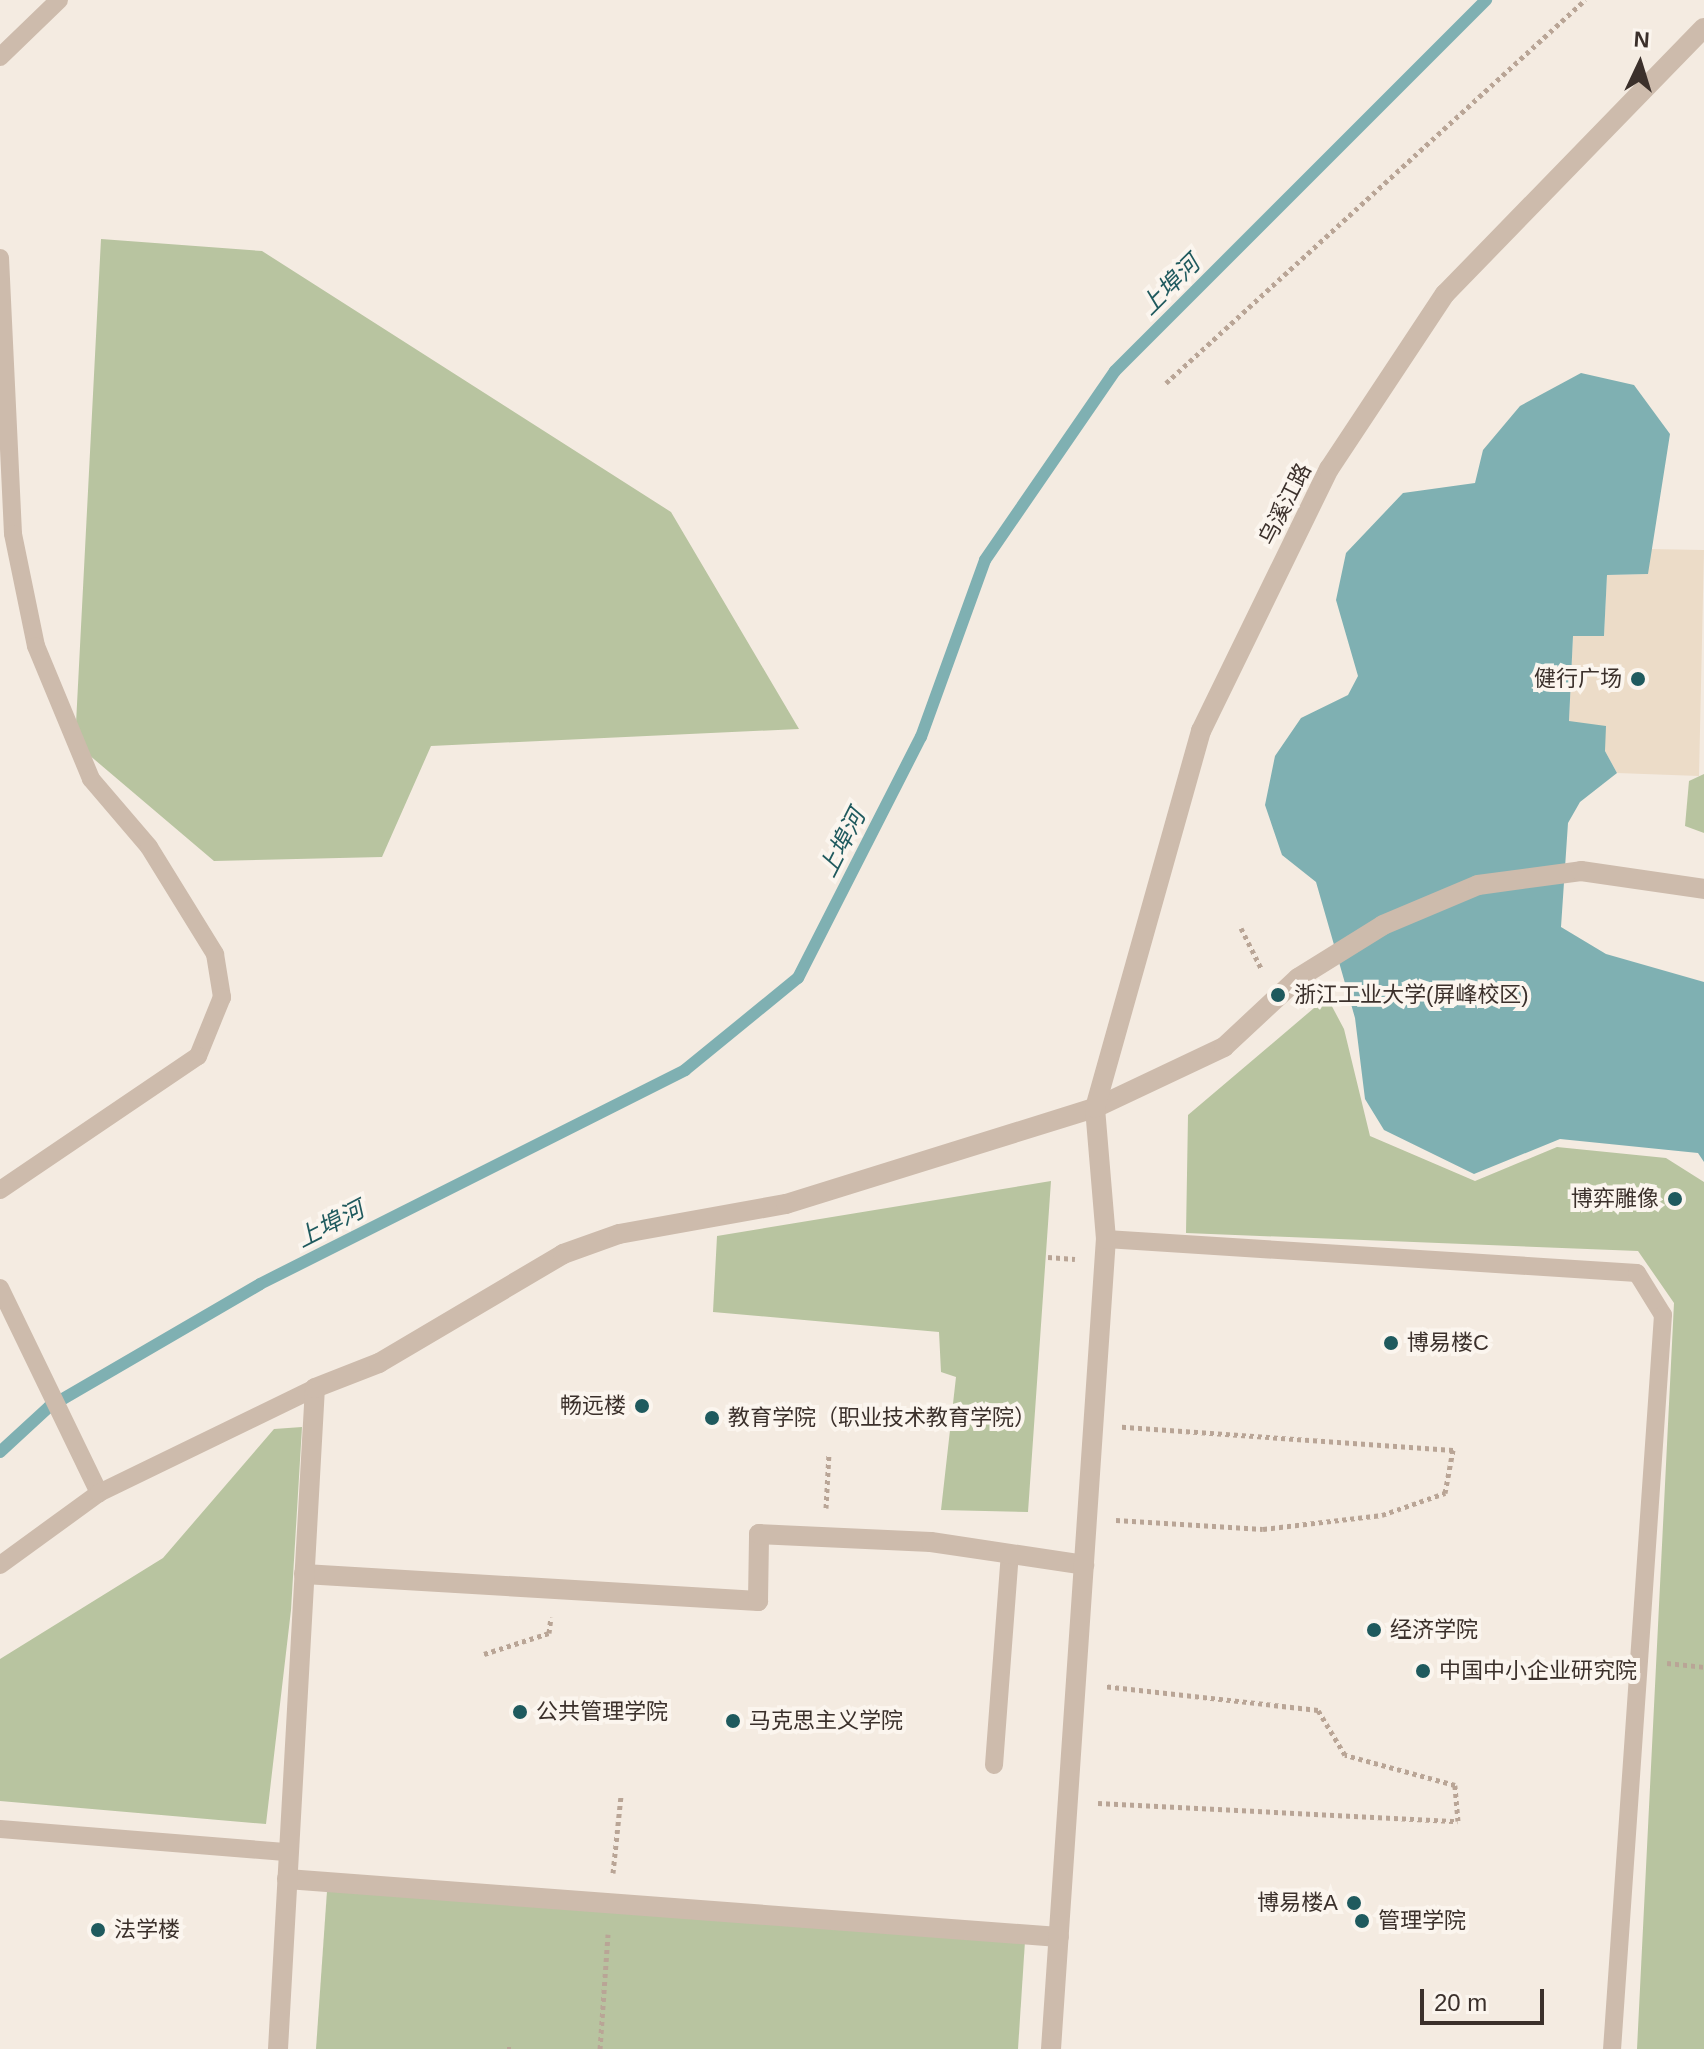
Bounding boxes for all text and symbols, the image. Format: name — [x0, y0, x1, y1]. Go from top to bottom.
north arrow — [1600, 24, 1680, 104]
text: N — [1633, 27, 1650, 53]
water label: 上埠河 — [1134, 249, 1206, 321]
street label: 乌溪江路 — [1253, 459, 1317, 549]
place label: 健行广场 — [1534, 666, 1622, 692]
marker: 健行广场 — [1629, 670, 1647, 688]
water label: 上埠河 — [813, 804, 871, 882]
place label: 浙江工业大学(屏峰校区) — [1294, 982, 1529, 1008]
marker: 浙江工业大学(屏峰校区) — [1269, 986, 1287, 1004]
place label: 博弈雕像 — [1571, 1186, 1659, 1212]
marker: 博弈雕像 — [1666, 1190, 1684, 1208]
water label: 上埠河 — [291, 1195, 369, 1253]
place label: 博易楼C — [1407, 1330, 1489, 1356]
marker: 博易楼C — [1382, 1334, 1400, 1352]
place label: 畅远楼 — [560, 1393, 626, 1419]
marker: 畅远楼 — [633, 1397, 651, 1415]
place label: 教育学院（职业技术教育学院） — [728, 1405, 1036, 1431]
marker: 教育学院（职业技术教育学院） — [703, 1409, 721, 1427]
place label: 经济学院 — [1390, 1617, 1478, 1643]
marker: 经济学院 — [1365, 1621, 1383, 1639]
place label: 中国中小企业研究院 — [1439, 1658, 1637, 1684]
marker: 中国中小企业研究院 — [1414, 1662, 1432, 1680]
place label: 公共管理学院 — [536, 1699, 668, 1725]
marker: 公共管理学院 — [511, 1703, 529, 1721]
place label: 马克思主义学院 — [749, 1708, 903, 1734]
marker: 马克思主义学院 — [724, 1712, 742, 1730]
place label: 博易楼A — [1257, 1890, 1338, 1916]
marker: 博易楼A — [1345, 1894, 1363, 1912]
place label: 管理学院 — [1378, 1908, 1466, 1934]
marker: 管理学院 — [1353, 1912, 1371, 1930]
place label: 法学楼 — [114, 1917, 180, 1943]
marker: 法学楼 — [89, 1921, 107, 1939]
scale bar — [1424, 1973, 1548, 2023]
text: 20 m — [1434, 1989, 1487, 2016]

